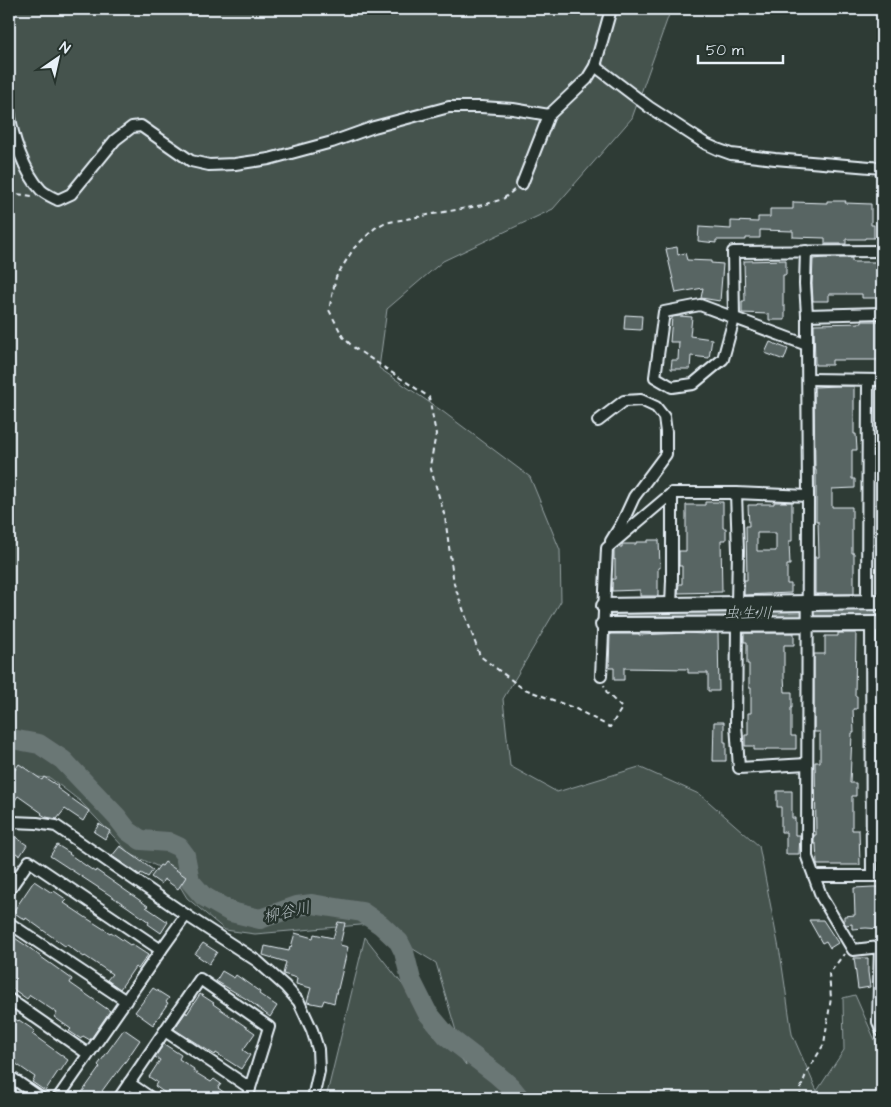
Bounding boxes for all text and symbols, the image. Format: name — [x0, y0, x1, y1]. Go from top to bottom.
north arrow — [32, 32, 82, 82]
scale bar — [698, 32, 784, 64]
text: N — [55, 37, 74, 59]
text: 50 m — [706, 40, 744, 61]
water label: 虫生川 — [724, 602, 772, 624]
water label: 柳谷川 — [261, 896, 313, 928]

